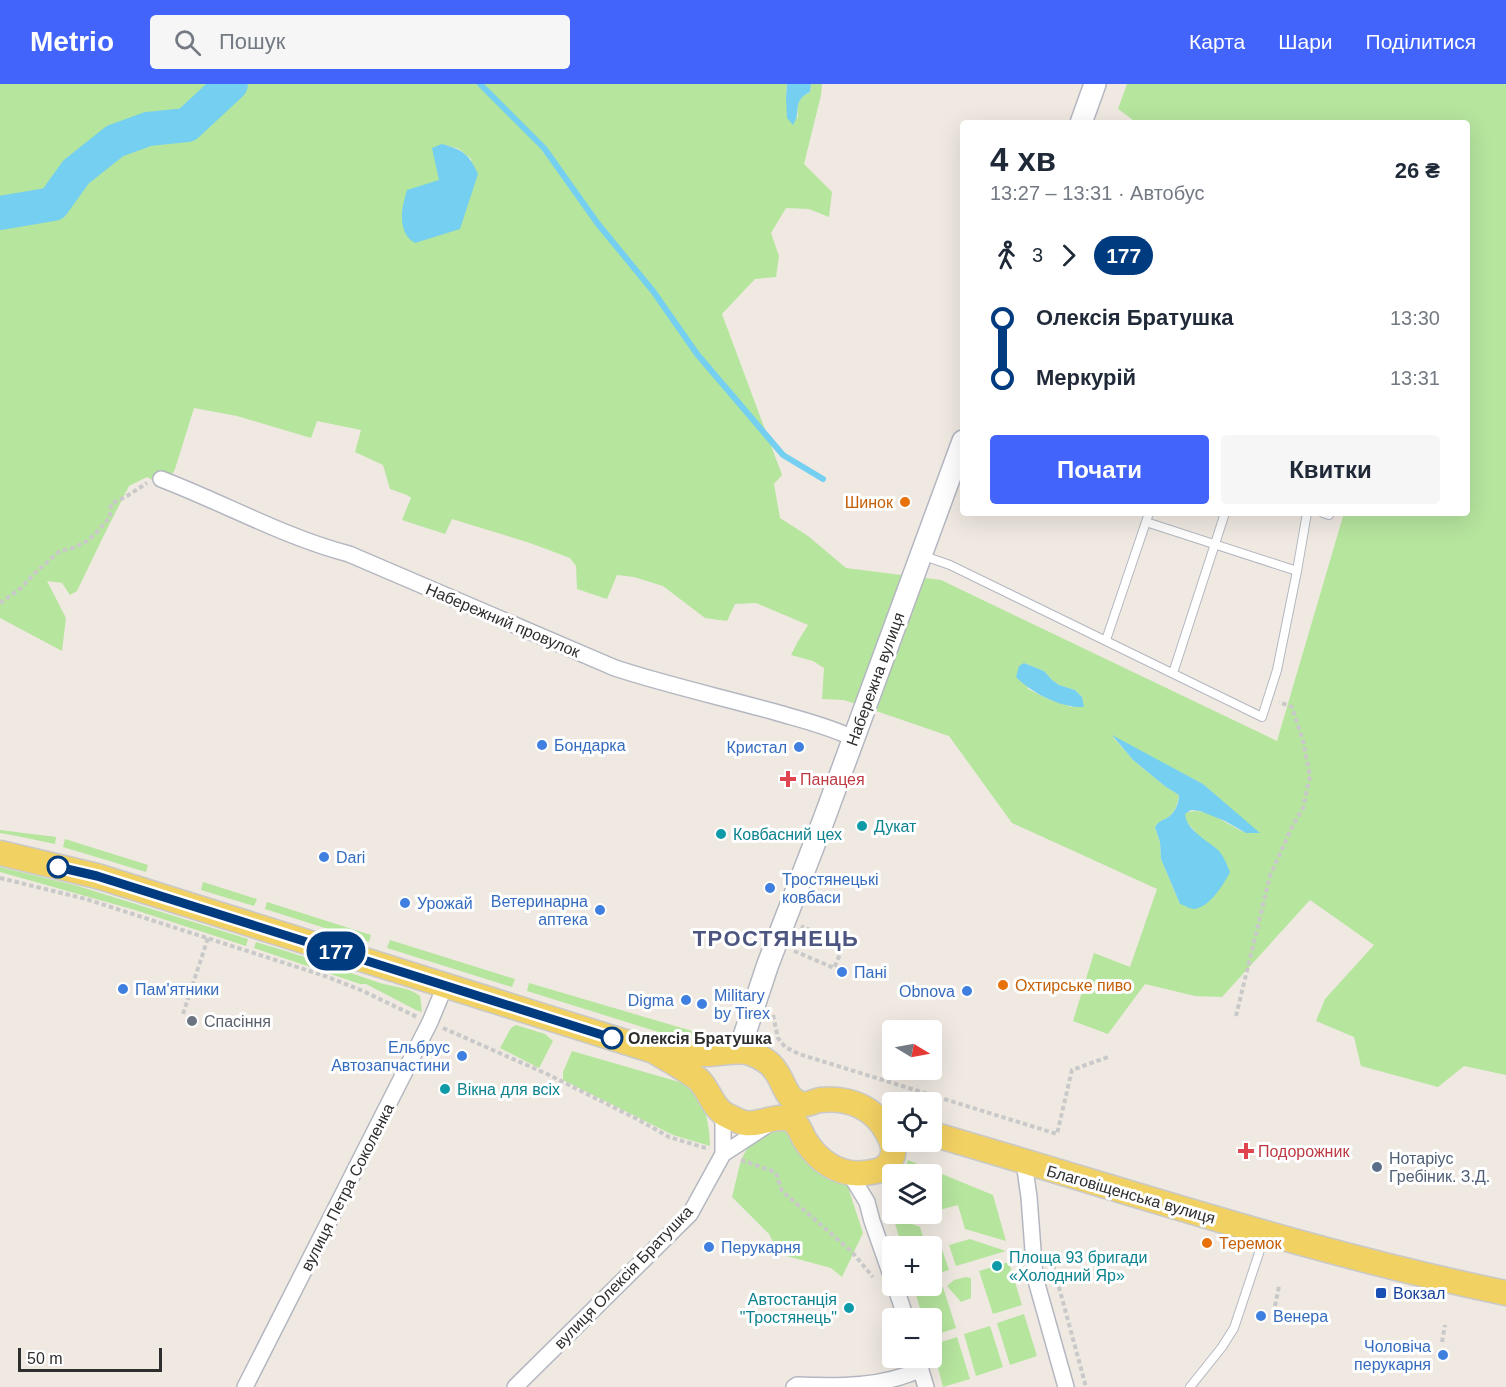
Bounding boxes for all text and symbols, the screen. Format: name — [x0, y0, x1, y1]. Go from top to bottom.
search box — [150, 15, 570, 69]
text: Metrio — [30, 26, 114, 57]
icon: search — [171, 26, 204, 59]
text: Пошук — [219, 29, 285, 54]
text: Карта — [1189, 30, 1245, 53]
text: Шари — [1278, 30, 1333, 53]
text: Поділитися — [1366, 30, 1476, 53]
text: 4 хв — [990, 141, 1056, 178]
text: 26 ₴ — [1395, 158, 1440, 183]
text: 13:27 – 13:31 · Автобус — [990, 182, 1204, 204]
icon: walk — [990, 239, 1023, 272]
icon: forward — [1052, 239, 1085, 272]
text: 3 — [1032, 244, 1043, 266]
text: 177 — [1106, 244, 1141, 267]
text: Олексія Братушка — [1036, 305, 1233, 330]
text: 13:30 — [1390, 307, 1440, 329]
text: Меркурій — [1036, 365, 1136, 390]
text: 13:31 — [1390, 367, 1440, 389]
button: Почати — [990, 435, 1209, 504]
button: Квитки — [1221, 435, 1440, 504]
place label: Шинок — [845, 494, 894, 511]
marker: Шинок — [898, 495, 912, 509]
street label: Набережний провулок — [423, 580, 583, 661]
street label: Набережна вулиця — [843, 610, 908, 748]
place label: Бондарка — [554, 737, 626, 754]
marker: Бондарка — [535, 738, 549, 752]
place label: Кристал — [726, 739, 787, 756]
marker: Кристал — [792, 740, 806, 754]
place label: Панацея — [800, 771, 865, 788]
marker: Панацея — [781, 772, 795, 786]
place label: Дукат — [874, 818, 917, 835]
marker: Дукат — [855, 819, 869, 833]
place label: Ковбасний цех — [733, 826, 842, 843]
marker: Ковбасний цех — [714, 827, 728, 841]
place label: Dari — [336, 849, 365, 866]
marker: Dari — [317, 850, 331, 864]
unlabelled marker — [47, 856, 69, 878]
place label: Тростянецькі ковбаси — [782, 871, 878, 906]
marker: Тростянецькі ковбаси — [763, 881, 777, 895]
place label: Ветеринарна аптека — [491, 893, 588, 928]
place label: Урожай — [417, 895, 473, 912]
marker: Урожай — [398, 896, 412, 910]
marker: Ветеринарна аптека — [593, 903, 607, 917]
district label: ТРОСТЯНЕЦЬ — [693, 926, 859, 951]
line badge: 177 — [302, 932, 370, 970]
text: 177 — [318, 940, 354, 963]
place label: Пані — [854, 964, 887, 981]
marker: Пані — [835, 965, 849, 979]
place label: Охтирське пиво — [1015, 977, 1132, 994]
marker: Охтирське пиво — [996, 978, 1010, 992]
place label: Пам'ятники — [135, 981, 219, 998]
marker: Пам'ятники — [116, 982, 130, 996]
place label: Obnova — [899, 983, 955, 1000]
marker: Obnova — [960, 984, 974, 998]
place label: Military by Tirex — [714, 987, 770, 1022]
place label: Digma — [628, 992, 674, 1009]
marker: Digma — [679, 993, 693, 1007]
marker: Military by Tirex — [695, 997, 709, 1011]
place label: Спасіння — [204, 1013, 271, 1030]
marker: Спасіння — [185, 1014, 199, 1028]
north arrow — [882, 1020, 942, 1080]
map controls — [882, 1020, 942, 1368]
marker: Олексія Братушка — [601, 1027, 623, 1049]
place label: Олексія Братушка — [628, 1030, 772, 1047]
place label: Ельбрус Автозапчастини — [331, 1039, 450, 1074]
marker: Ельбрус Автозапчастини — [455, 1049, 469, 1063]
place label: Вікна для всіх — [457, 1081, 560, 1098]
marker: Вікна для всіх — [438, 1082, 452, 1096]
button: locate — [882, 1092, 942, 1152]
street label: вулиця Петра Соколенка — [298, 1101, 397, 1274]
place label: Подорожник — [1258, 1143, 1350, 1160]
marker: Подорожник — [1239, 1144, 1253, 1158]
place label: Нотаріус Гребіник. З.Д. — [1389, 1150, 1490, 1185]
marker: Нотаріус Гребіник. З.Д. — [1370, 1160, 1384, 1174]
street label: Благовіщенська вулиця — [1045, 1162, 1217, 1227]
button: layers — [882, 1164, 942, 1224]
street label: вулиця Олексія Братушка — [551, 1203, 696, 1352]
place label: Теремок — [1219, 1235, 1282, 1252]
button: + — [882, 1236, 942, 1296]
marker: Теремок — [1200, 1236, 1214, 1250]
place label: Перукарня — [721, 1239, 801, 1256]
marker: Перукарня — [702, 1240, 716, 1254]
place label: Площа 93 бригади «Холодний Яр» — [1009, 1249, 1147, 1284]
marker: Площа 93 бригади «Холодний Яр» — [990, 1259, 1004, 1273]
place label: Вокзал — [1393, 1285, 1445, 1302]
marker: Вокзал — [1374, 1286, 1388, 1300]
place label: Автостанція "Тростянець" — [740, 1291, 837, 1326]
marker: Автостанція "Тростянець" — [842, 1301, 856, 1315]
button: − — [882, 1308, 942, 1368]
place label: Венера — [1273, 1308, 1328, 1325]
marker: Венера — [1254, 1309, 1268, 1323]
place label: Чоловіча перукарня — [1354, 1338, 1431, 1373]
scale bar — [18, 1345, 162, 1372]
marker: Чоловіча перукарня — [1436, 1348, 1450, 1362]
text: 50 m — [27, 1350, 63, 1367]

